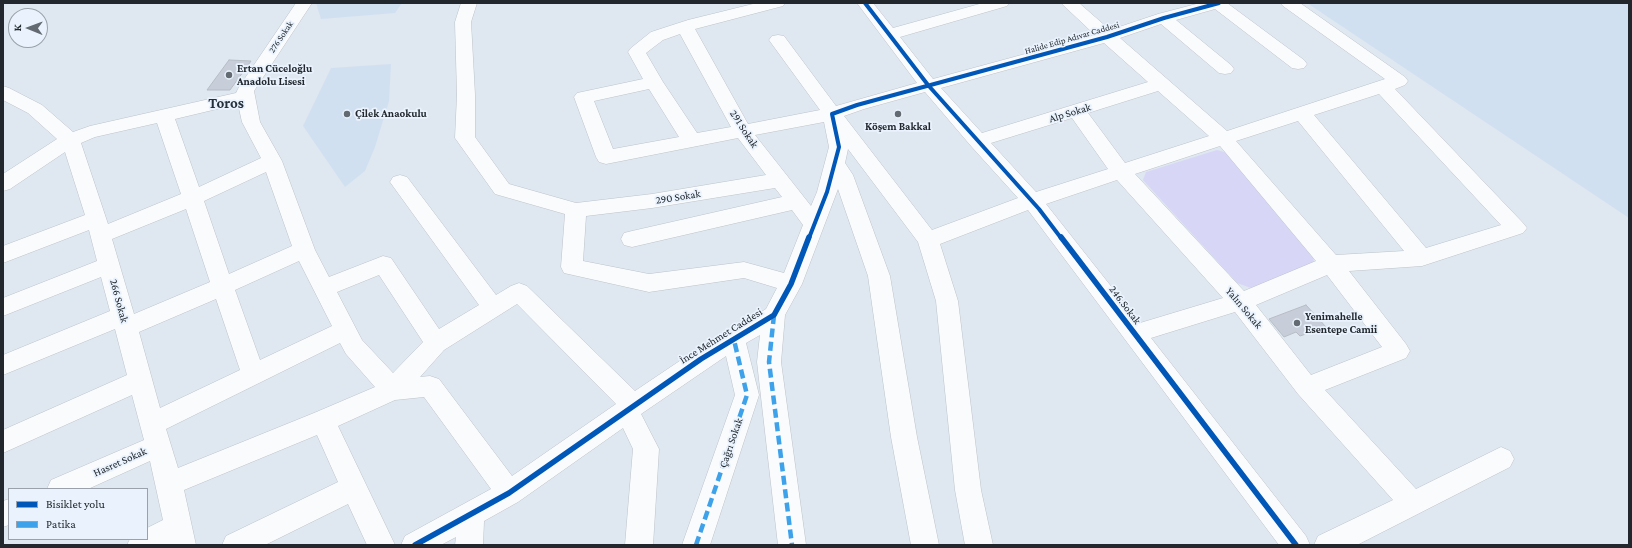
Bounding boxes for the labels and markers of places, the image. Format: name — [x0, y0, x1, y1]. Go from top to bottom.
place label: Ertan Cüceloğlu Anadolu Lisesi — [237, 62, 312, 88]
marker: Ertan Cüceloğlu Anadolu Lisesi — [224, 70, 234, 80]
place label: Çilek Anaokulu — [355, 107, 427, 121]
marker: Çilek Anaokulu — [342, 109, 352, 119]
marker: Köşem Bakkal — [893, 109, 903, 119]
place label: Köşem Bakkal — [865, 120, 931, 134]
place label: Yenimahelle Esentepe Camii — [1305, 310, 1377, 336]
marker: Yenimahelle Esentepe Camii — [1292, 318, 1302, 328]

